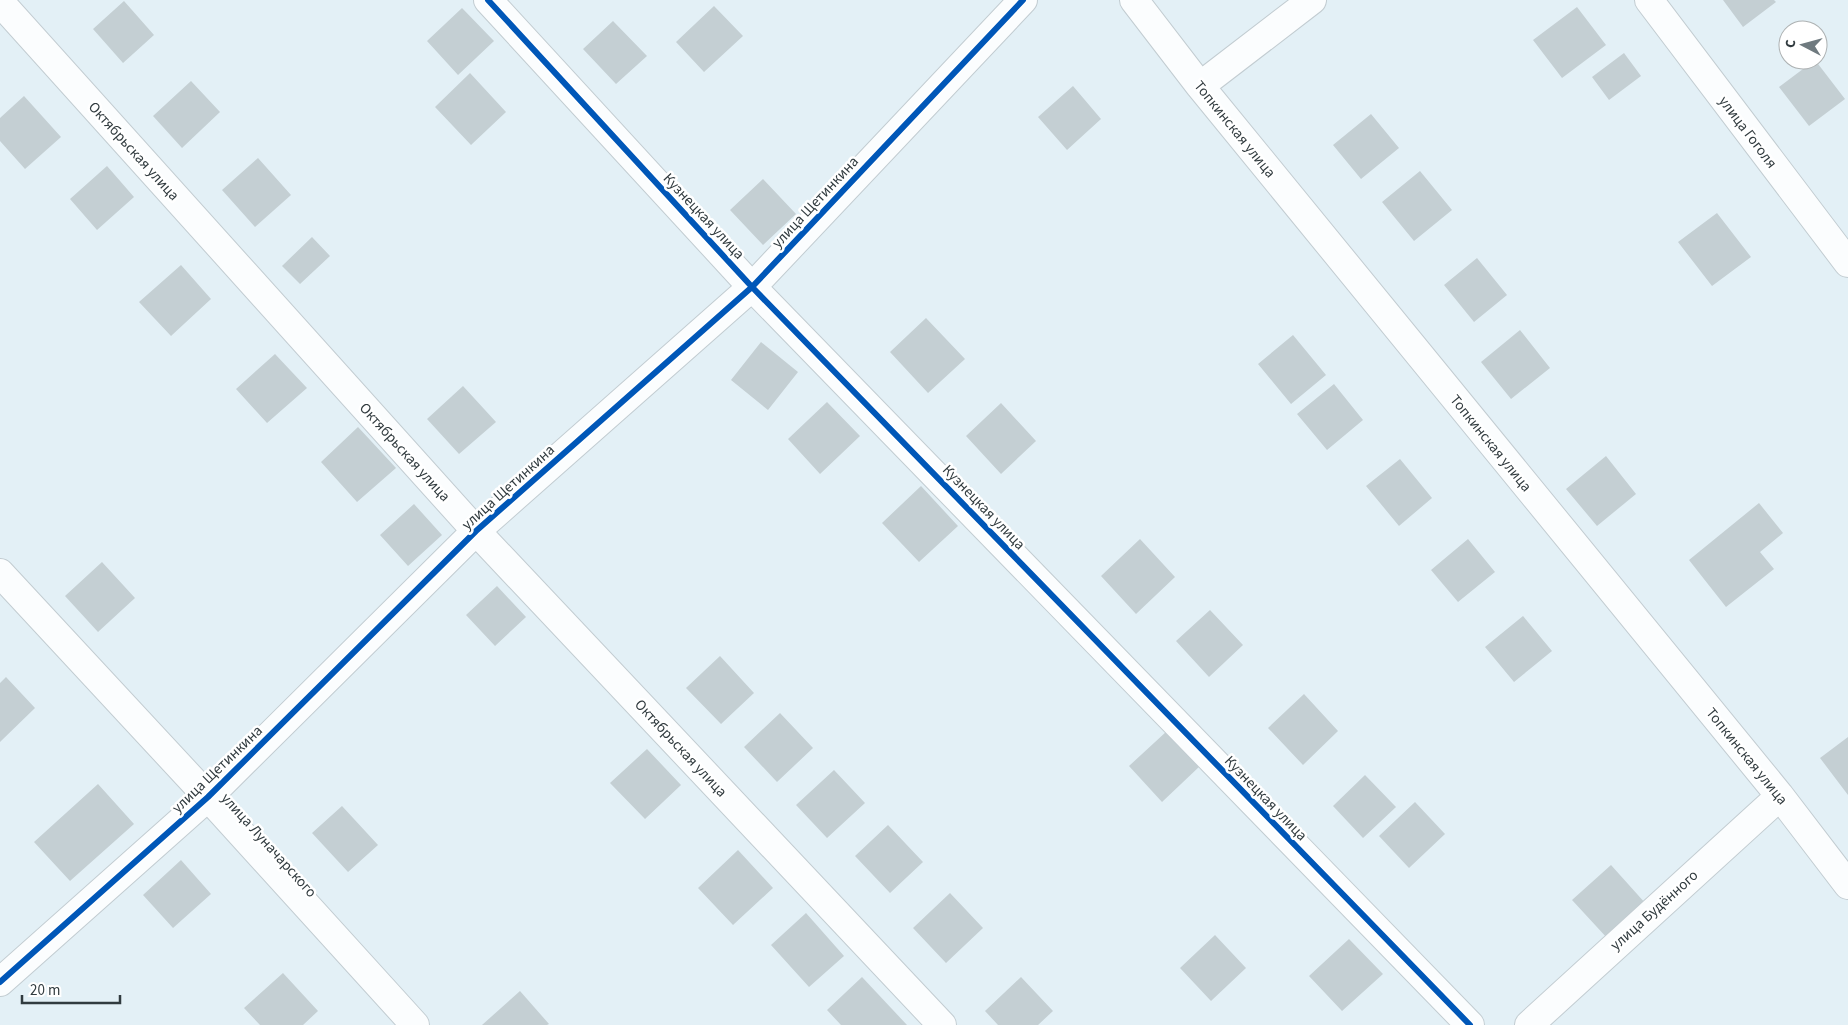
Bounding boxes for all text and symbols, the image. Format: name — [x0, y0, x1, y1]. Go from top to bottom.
north arrow — [1778, 20, 1828, 70]
text: С — [1781, 39, 1801, 49]
street label: Топкинская улица — [1189, 76, 1280, 182]
street label: улица Гоголя — [1713, 92, 1782, 173]
street label: Октябрьская улица — [83, 97, 184, 205]
street label: улица Щетинкина — [767, 152, 863, 253]
street label: Кузнецкая улица — [658, 169, 749, 264]
street label: Топкинская улица — [1445, 390, 1536, 496]
street label: Октябрьская улица — [354, 398, 455, 506]
street label: улица Щетинкина — [457, 440, 559, 535]
street label: Кузнецкая улица — [937, 460, 1030, 555]
street label: Октябрьская улица — [630, 695, 732, 802]
street label: Топкинская улица — [1701, 703, 1792, 809]
street label: улица Щетинкина — [167, 721, 267, 818]
street label: Кузнецкая улица — [1219, 751, 1312, 846]
street label: улица Луначарского — [216, 788, 321, 902]
street label: улица Будённого — [1606, 865, 1703, 956]
scale bar — [22, 972, 120, 1004]
text: 20 m — [30, 980, 60, 1001]

